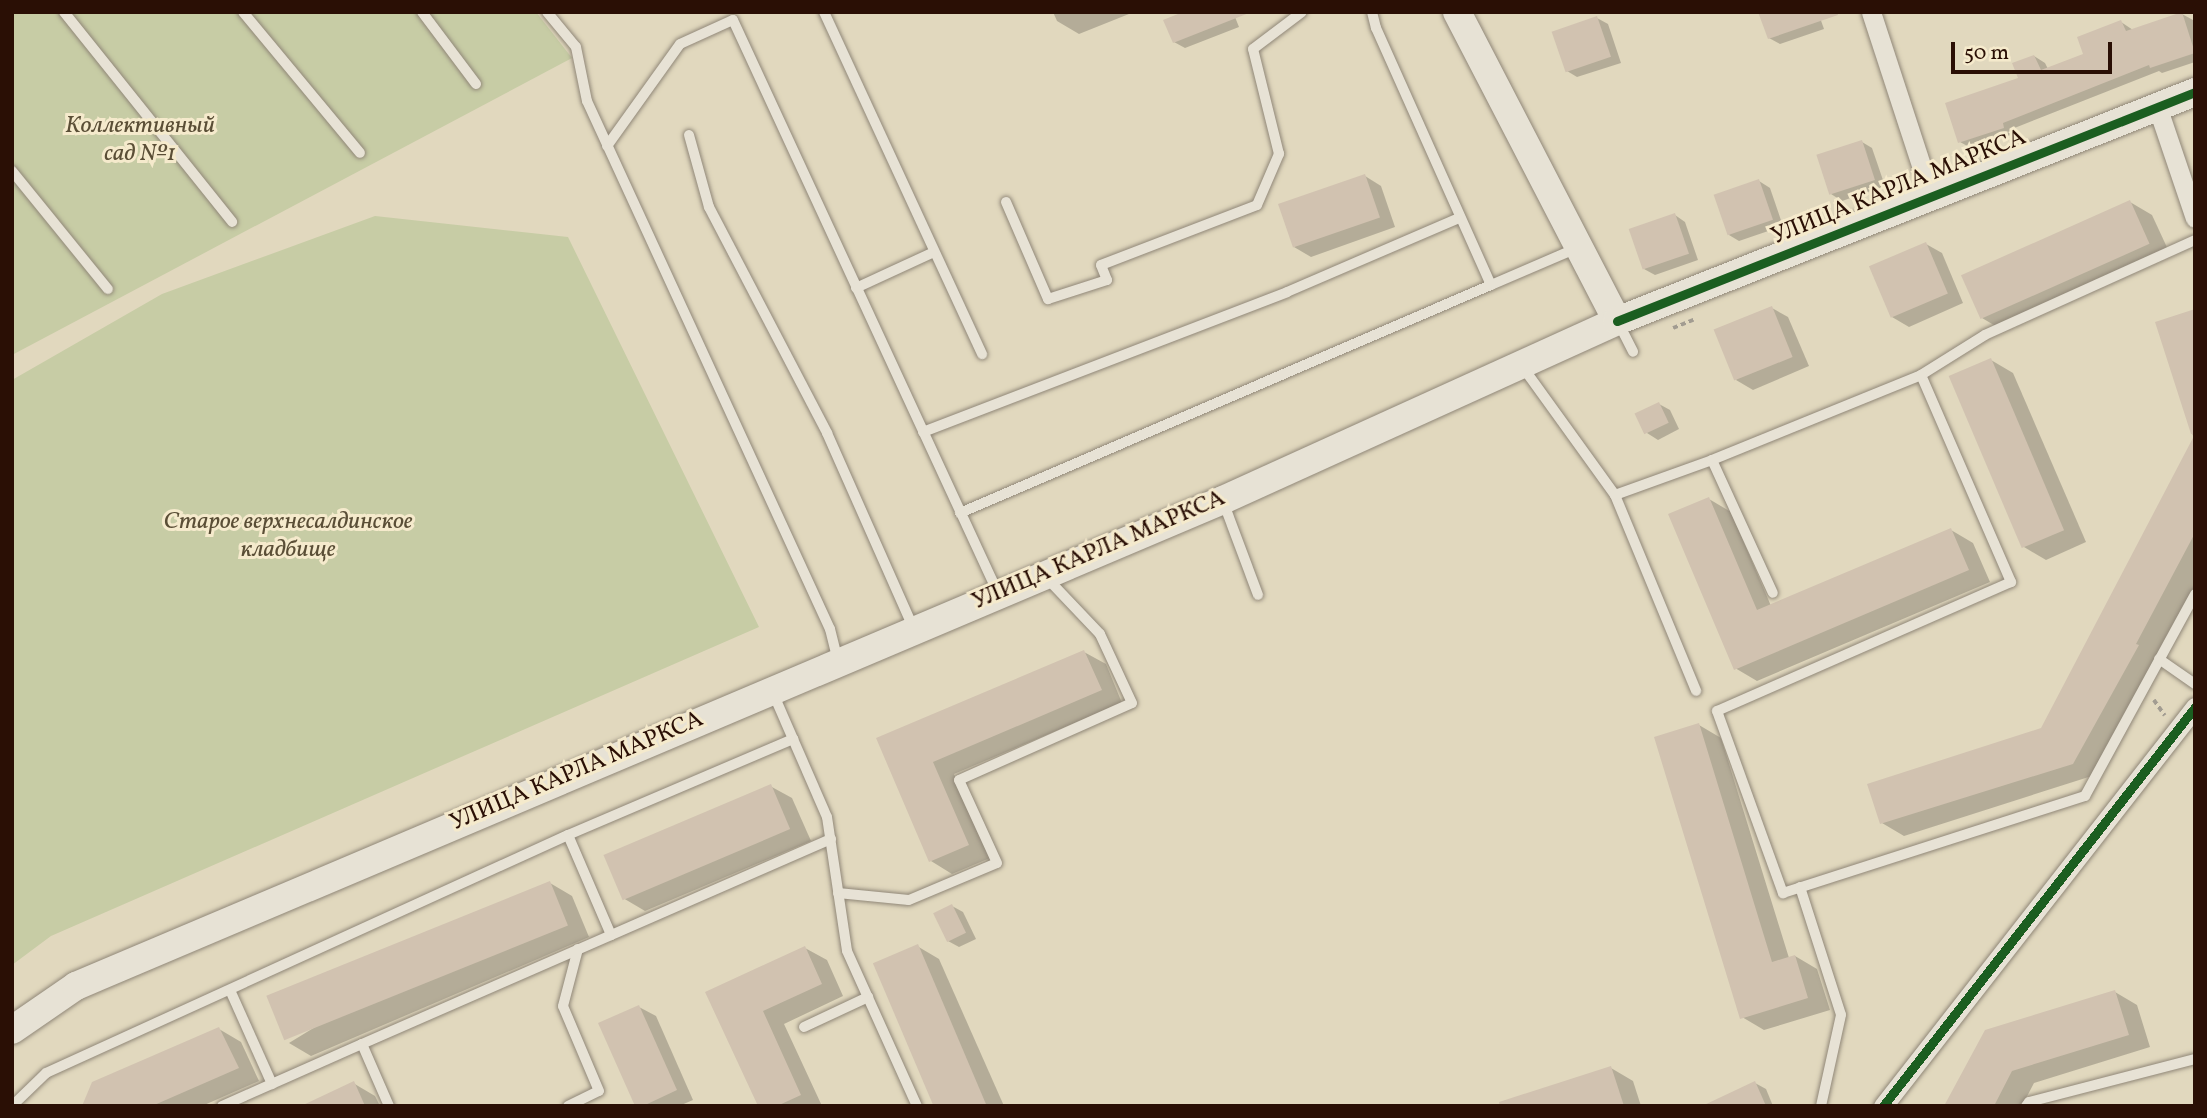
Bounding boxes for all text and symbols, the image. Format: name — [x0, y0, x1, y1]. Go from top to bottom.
scale bar — [1955, 28, 2116, 72]
text: 50 m — [1964, 39, 2009, 68]
park label: Коллективный сад №1 — [65, 113, 215, 169]
street label: УЛИЦА КАРЛА МАРКСА — [1767, 124, 2031, 252]
street label: УЛИЦА КАРЛА МАРКСА — [968, 485, 1230, 617]
park label: Старое верхнесалдинское кладбище — [163, 509, 413, 565]
street label: УЛИЦА КАРЛА МАРКСА — [446, 706, 708, 838]

